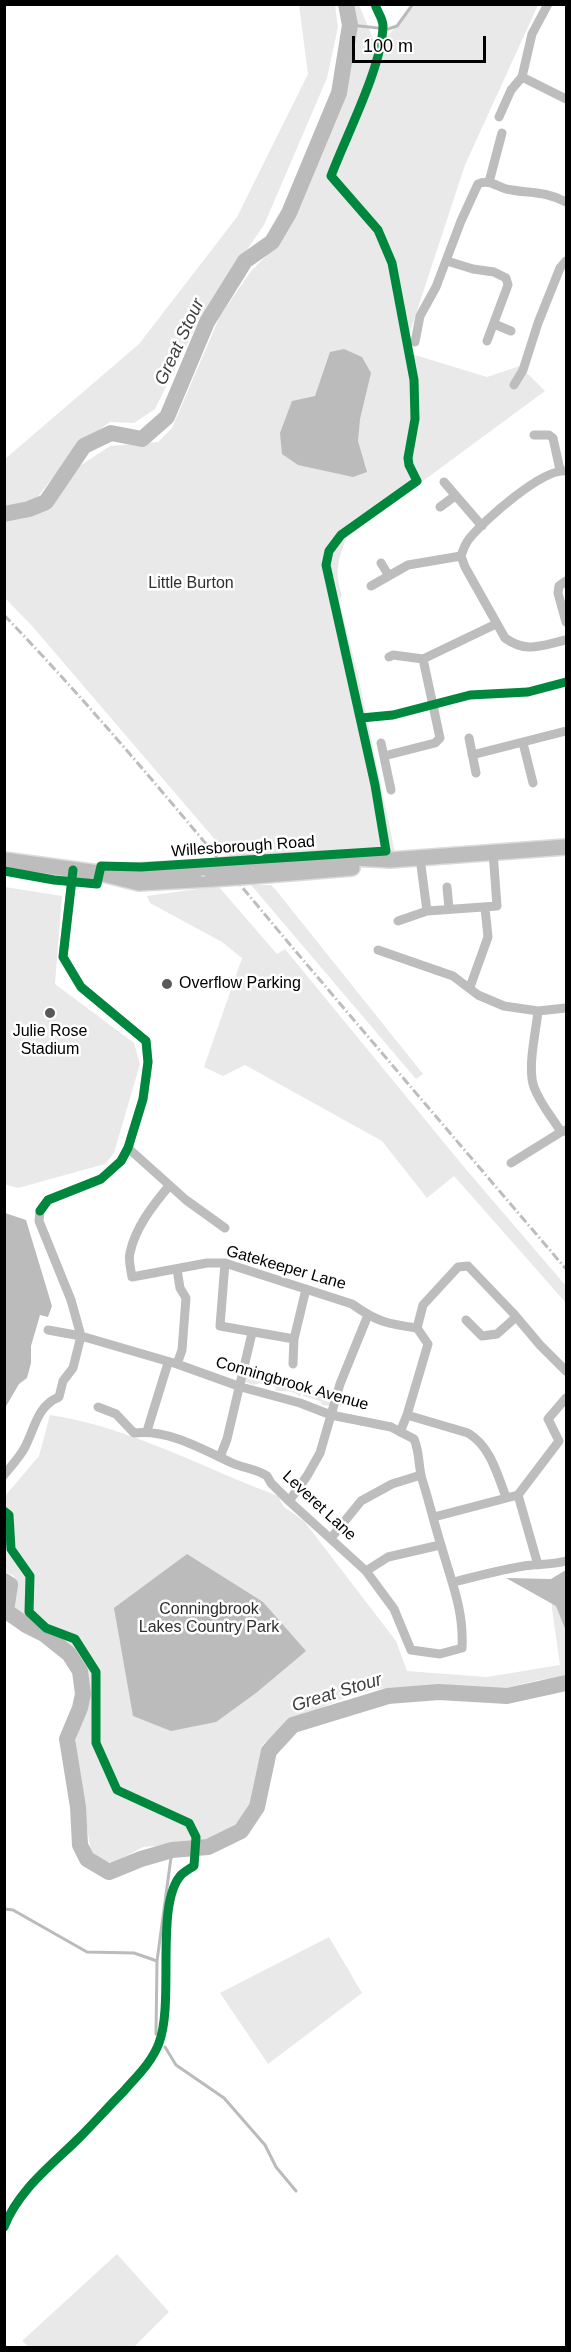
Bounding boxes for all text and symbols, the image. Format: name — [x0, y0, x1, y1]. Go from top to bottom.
scale bar — [355, 24, 488, 62]
text: 100 m — [363, 36, 413, 56]
water label: Great Stour — [151, 295, 209, 389]
park label: Little Burton — [148, 574, 234, 594]
street label: Willesborough Road — [170, 832, 316, 862]
place label: Overflow Parking — [179, 974, 301, 994]
marker: Overflow Parking — [160, 977, 174, 991]
marker: Julie Rose Stadium — [43, 1006, 57, 1020]
place label: Julie Rose Stadium — [13, 1022, 87, 1060]
street label: Gatekeeper Lane — [224, 1242, 348, 1294]
street label: Conningbrook Avenue — [213, 1353, 371, 1415]
street label: Leveret Lane — [278, 1467, 360, 1545]
park label: Conningbrook Lakes Country Park — [139, 1600, 279, 1638]
water label: Great Stour — [289, 1669, 385, 1717]

